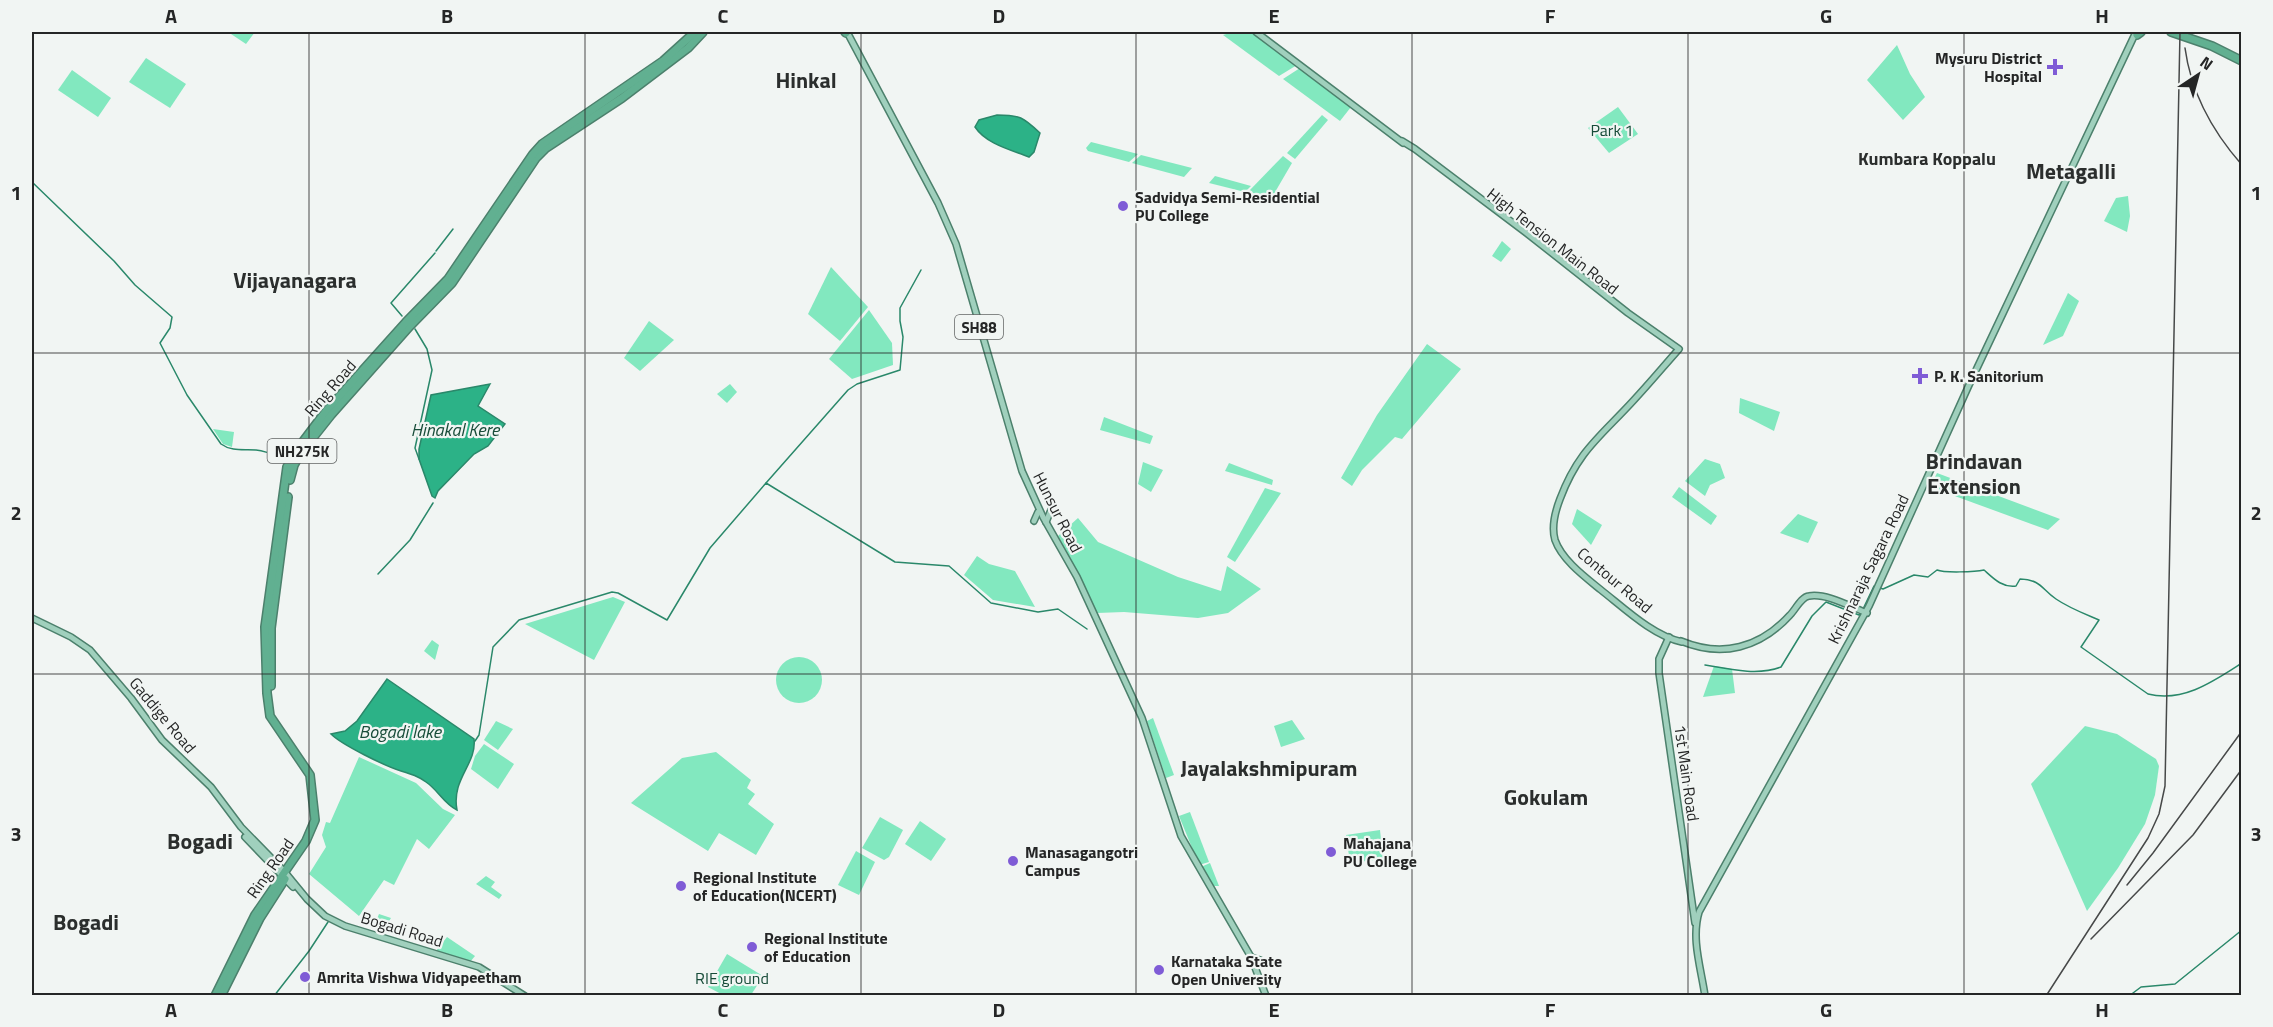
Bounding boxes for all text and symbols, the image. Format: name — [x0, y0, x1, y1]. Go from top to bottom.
text: A — [165, 0, 177, 31]
text: B — [441, 0, 453, 31]
text: C — [718, 0, 729, 31]
text: D — [993, 0, 1005, 31]
text: E — [1268, 0, 1280, 31]
text: F — [1545, 0, 1556, 31]
text: G — [1820, 0, 1832, 31]
text: H — [2095, 0, 2109, 31]
north arrow — [2168, 45, 2228, 105]
place label: Mysuru District Hospital — [1935, 46, 2042, 88]
text: N — [2195, 50, 2218, 76]
marker: Mysuru District Hospital — [2046, 58, 2064, 76]
district label: Hinkal — [775, 63, 837, 97]
park label: Park 1 — [1590, 118, 1634, 142]
district label: Kumbara Koppalu — [1858, 145, 1996, 172]
district label: Metagalli — [2026, 154, 2116, 188]
text: 1 — [10, 177, 22, 208]
text: 1 — [2250, 177, 2262, 208]
street label: High Tension Main Road — [1482, 182, 1624, 300]
place label: Sadvidya Semi-Residential PU College — [1135, 185, 1320, 227]
marker: Sadvidya Semi-Residential PU College — [1116, 199, 1130, 213]
district label: Vijayanagara — [233, 263, 357, 297]
road number: SH88 — [955, 315, 1003, 339]
street label: Ring Road — [299, 354, 361, 422]
place label: P. K. Sanitorium — [1934, 364, 2044, 388]
marker: P. K. Sanitorium — [1911, 367, 1929, 385]
water label: Hinakal Kere — [411, 416, 501, 443]
road number: NH275K — [268, 439, 336, 463]
district label: Brindavan Extension — [1926, 444, 2022, 503]
street label: Hunsur Road — [1027, 468, 1089, 556]
street label: Krishnaraja Sagara Road — [1821, 490, 1915, 648]
text: 2 — [10, 497, 22, 528]
text: 2 — [2250, 497, 2262, 528]
street label: Contour Road — [1572, 541, 1658, 619]
street label: Gaddige Road — [124, 672, 202, 758]
water label: Bogadi lake — [359, 718, 443, 745]
street label: 1st Main Road — [1668, 723, 1706, 823]
district label: Jayalakshmipuram — [1180, 751, 1358, 785]
district label: Gokulam — [1504, 780, 1588, 814]
text: 3 — [10, 818, 22, 849]
text: 3 — [2250, 818, 2262, 849]
district label: Bogadi — [167, 824, 233, 858]
place label: Mahajana PU College — [1343, 831, 1417, 873]
street label: Ring Road — [241, 833, 299, 903]
place label: Manasagangotri Campus — [1025, 840, 1138, 882]
marker: Mahajana PU College — [1324, 845, 1338, 859]
marker: Manasagangotri Campus — [1006, 854, 1020, 868]
place label: Regional Institute of Education(NCERT) — [693, 865, 837, 907]
marker: Regional Institute of Education(NCERT) — [674, 879, 688, 893]
district label: Bogadi — [53, 905, 119, 939]
street label: Bogadi Road — [358, 905, 446, 953]
place label: Regional Institute of Education — [764, 926, 888, 968]
marker: Regional Institute of Education — [745, 940, 759, 954]
place label: Karnataka State Open University — [1171, 949, 1282, 991]
marker: Karnataka State Open University — [1152, 963, 1166, 977]
place label: Amrita Vishwa Vidyapeetham — [317, 965, 522, 989]
park label: RIE ground — [695, 966, 769, 990]
marker: Amrita Vishwa Vidyapeetham — [298, 970, 312, 984]
text: A — [165, 994, 177, 1025]
text: B — [441, 994, 453, 1025]
text: C — [718, 994, 729, 1025]
text: D — [993, 994, 1005, 1025]
text: E — [1268, 994, 1280, 1025]
text: F — [1545, 994, 1556, 1025]
text: G — [1820, 994, 1832, 1025]
text: H — [2095, 994, 2109, 1025]

